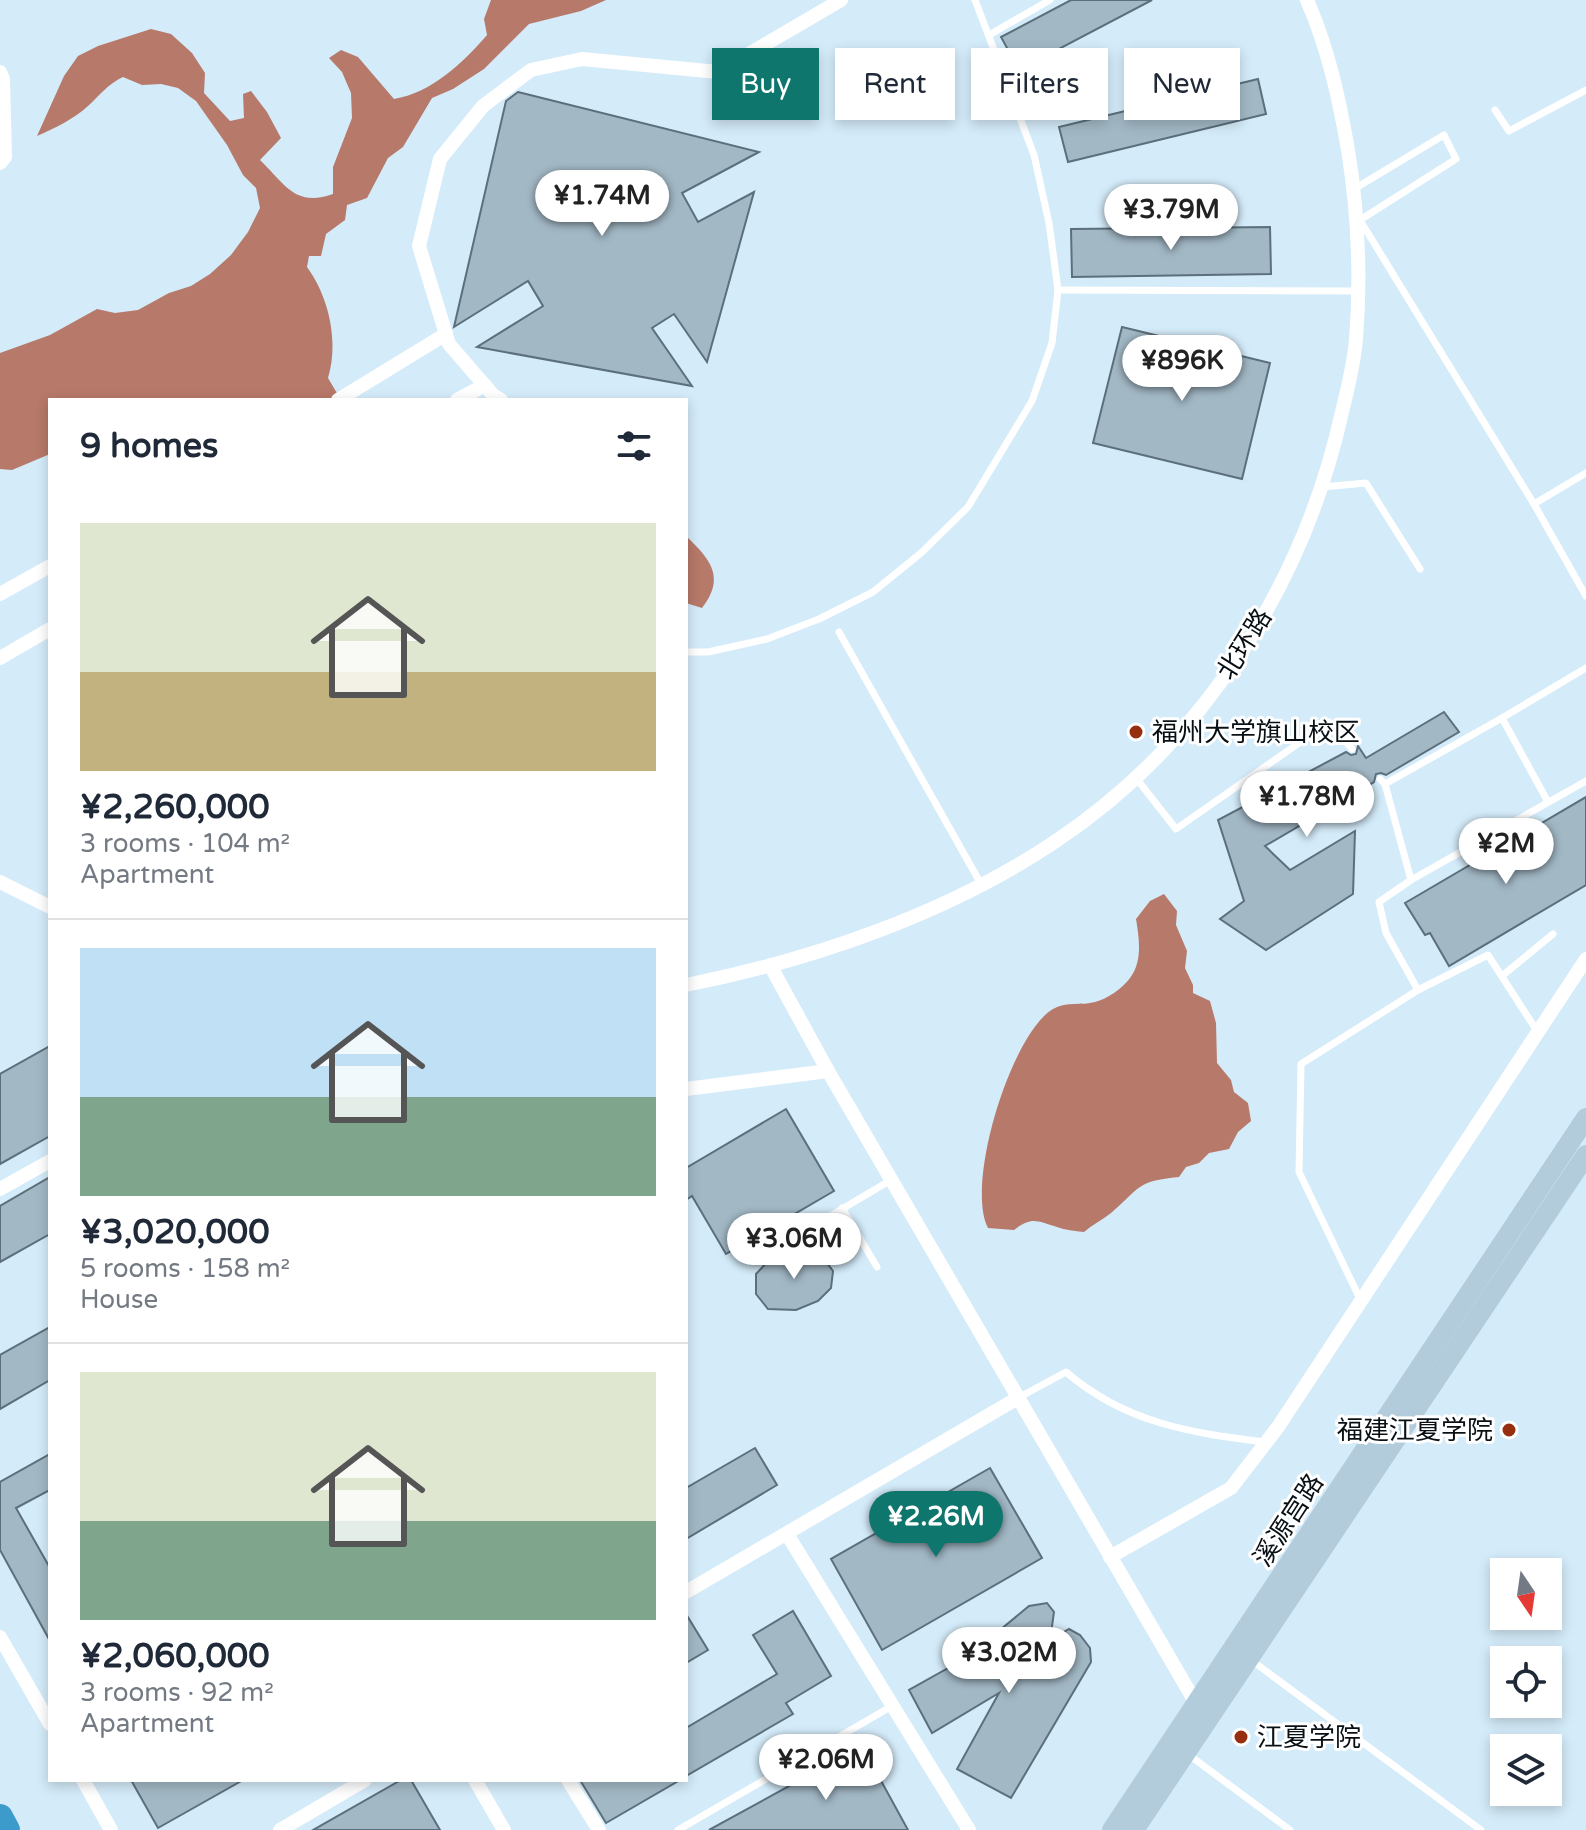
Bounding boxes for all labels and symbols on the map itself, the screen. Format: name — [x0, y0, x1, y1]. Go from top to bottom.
pin: ¥1.74M — [537, 170, 667, 238]
pin: ¥3.79M — [1106, 184, 1236, 252]
pin: ¥896K — [1126, 335, 1238, 403]
street label: 北环路 — [1211, 603, 1278, 686]
place label: 福州大学旗山校区 — [1152, 717, 1360, 748]
marker: 福州大学旗山校区 — [1127, 723, 1145, 741]
pin: ¥1.78M — [1242, 771, 1372, 839]
pin: ¥2M — [1467, 818, 1545, 886]
pin: ¥3.06M — [729, 1213, 859, 1281]
place label: 福建江夏学院 — [1337, 1415, 1493, 1446]
marker: 福建江夏学院 — [1500, 1421, 1518, 1439]
street label: 溪源宫路 — [1247, 1468, 1330, 1572]
pin: ¥2.26M — [871, 1491, 1001, 1559]
north arrow — [1490, 1558, 1562, 1630]
pin: ¥3.02M — [944, 1627, 1074, 1695]
place label: 江夏学院 — [1257, 1722, 1361, 1753]
marker: 江夏学院 — [1232, 1728, 1250, 1746]
pin: ¥2.06M — [761, 1734, 891, 1802]

